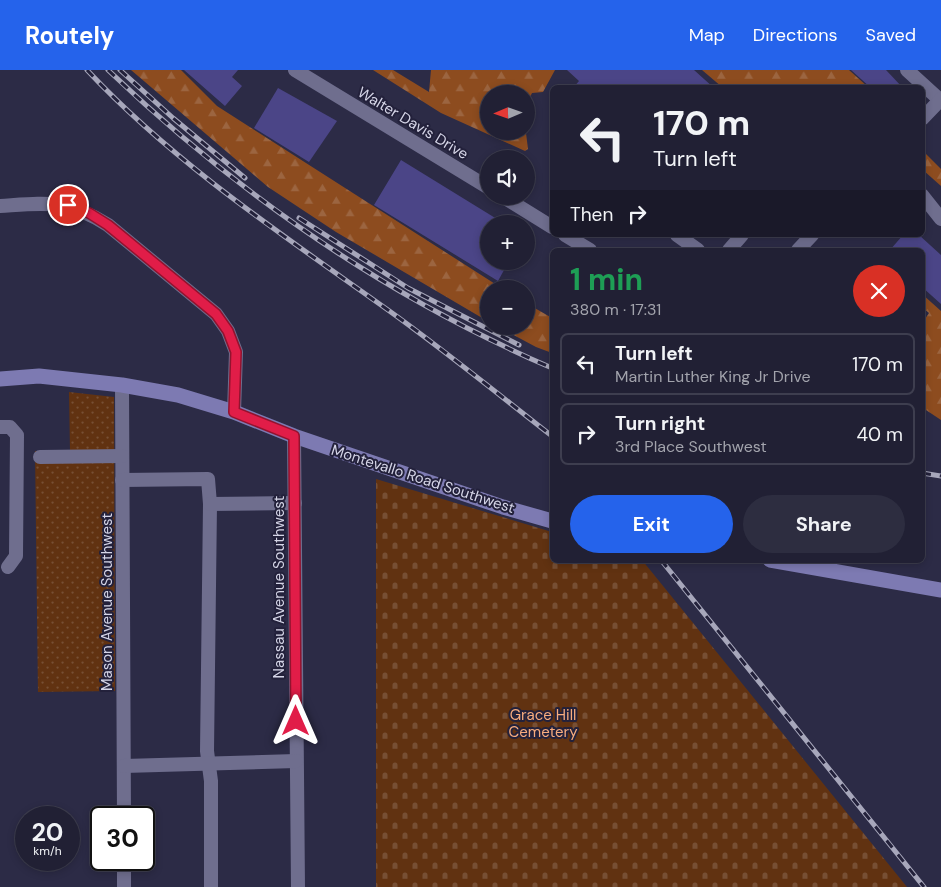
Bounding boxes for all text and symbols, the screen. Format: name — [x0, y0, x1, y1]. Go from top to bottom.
text: Routely — [25, 20, 114, 51]
text: Map — [689, 23, 725, 47]
text: Directions — [753, 23, 838, 47]
text: Saved — [866, 23, 916, 47]
street label: Walter Davis Drive — [354, 82, 472, 164]
north arrow — [480, 85, 535, 140]
map controls — [480, 85, 535, 335]
text: 170 m — [653, 100, 750, 146]
icon: left — [570, 105, 635, 170]
text: Turn left — [653, 144, 737, 173]
button: sound — [480, 150, 535, 205]
pin — [47, 184, 89, 226]
icon: arrive — [54, 191, 82, 219]
icon: right — [623, 200, 651, 228]
text: Then — [570, 202, 613, 227]
button: + — [480, 215, 535, 270]
text: 1 min — [570, 260, 643, 299]
button: close — [853, 265, 905, 317]
button: − — [480, 280, 535, 335]
text: 380 m · 17:31 — [570, 299, 661, 320]
text: Turn left — [615, 341, 693, 366]
icon: left — [572, 350, 600, 378]
text: 170 m — [852, 352, 903, 377]
text: Martin Luther King Jr Drive — [615, 366, 811, 387]
text: Turn right — [615, 411, 705, 436]
icon: right — [572, 420, 600, 448]
text: 40 m — [856, 422, 903, 447]
text: 3rd Place Southwest — [615, 436, 767, 457]
street label: Montevallo Road Southwest — [329, 440, 517, 518]
button: Exit — [570, 495, 733, 553]
button: Share — [743, 495, 905, 553]
street label: Nassau Avenue Southwest — [269, 496, 289, 678]
street label: Mason Avenue Southwest — [97, 513, 117, 691]
position arrow — [269, 694, 321, 746]
park label: Grace Hill Cemetery — [509, 705, 578, 742]
speed limit sign: 30 — [90, 806, 155, 871]
text: 20 — [32, 816, 63, 849]
text: km/h — [33, 843, 62, 859]

